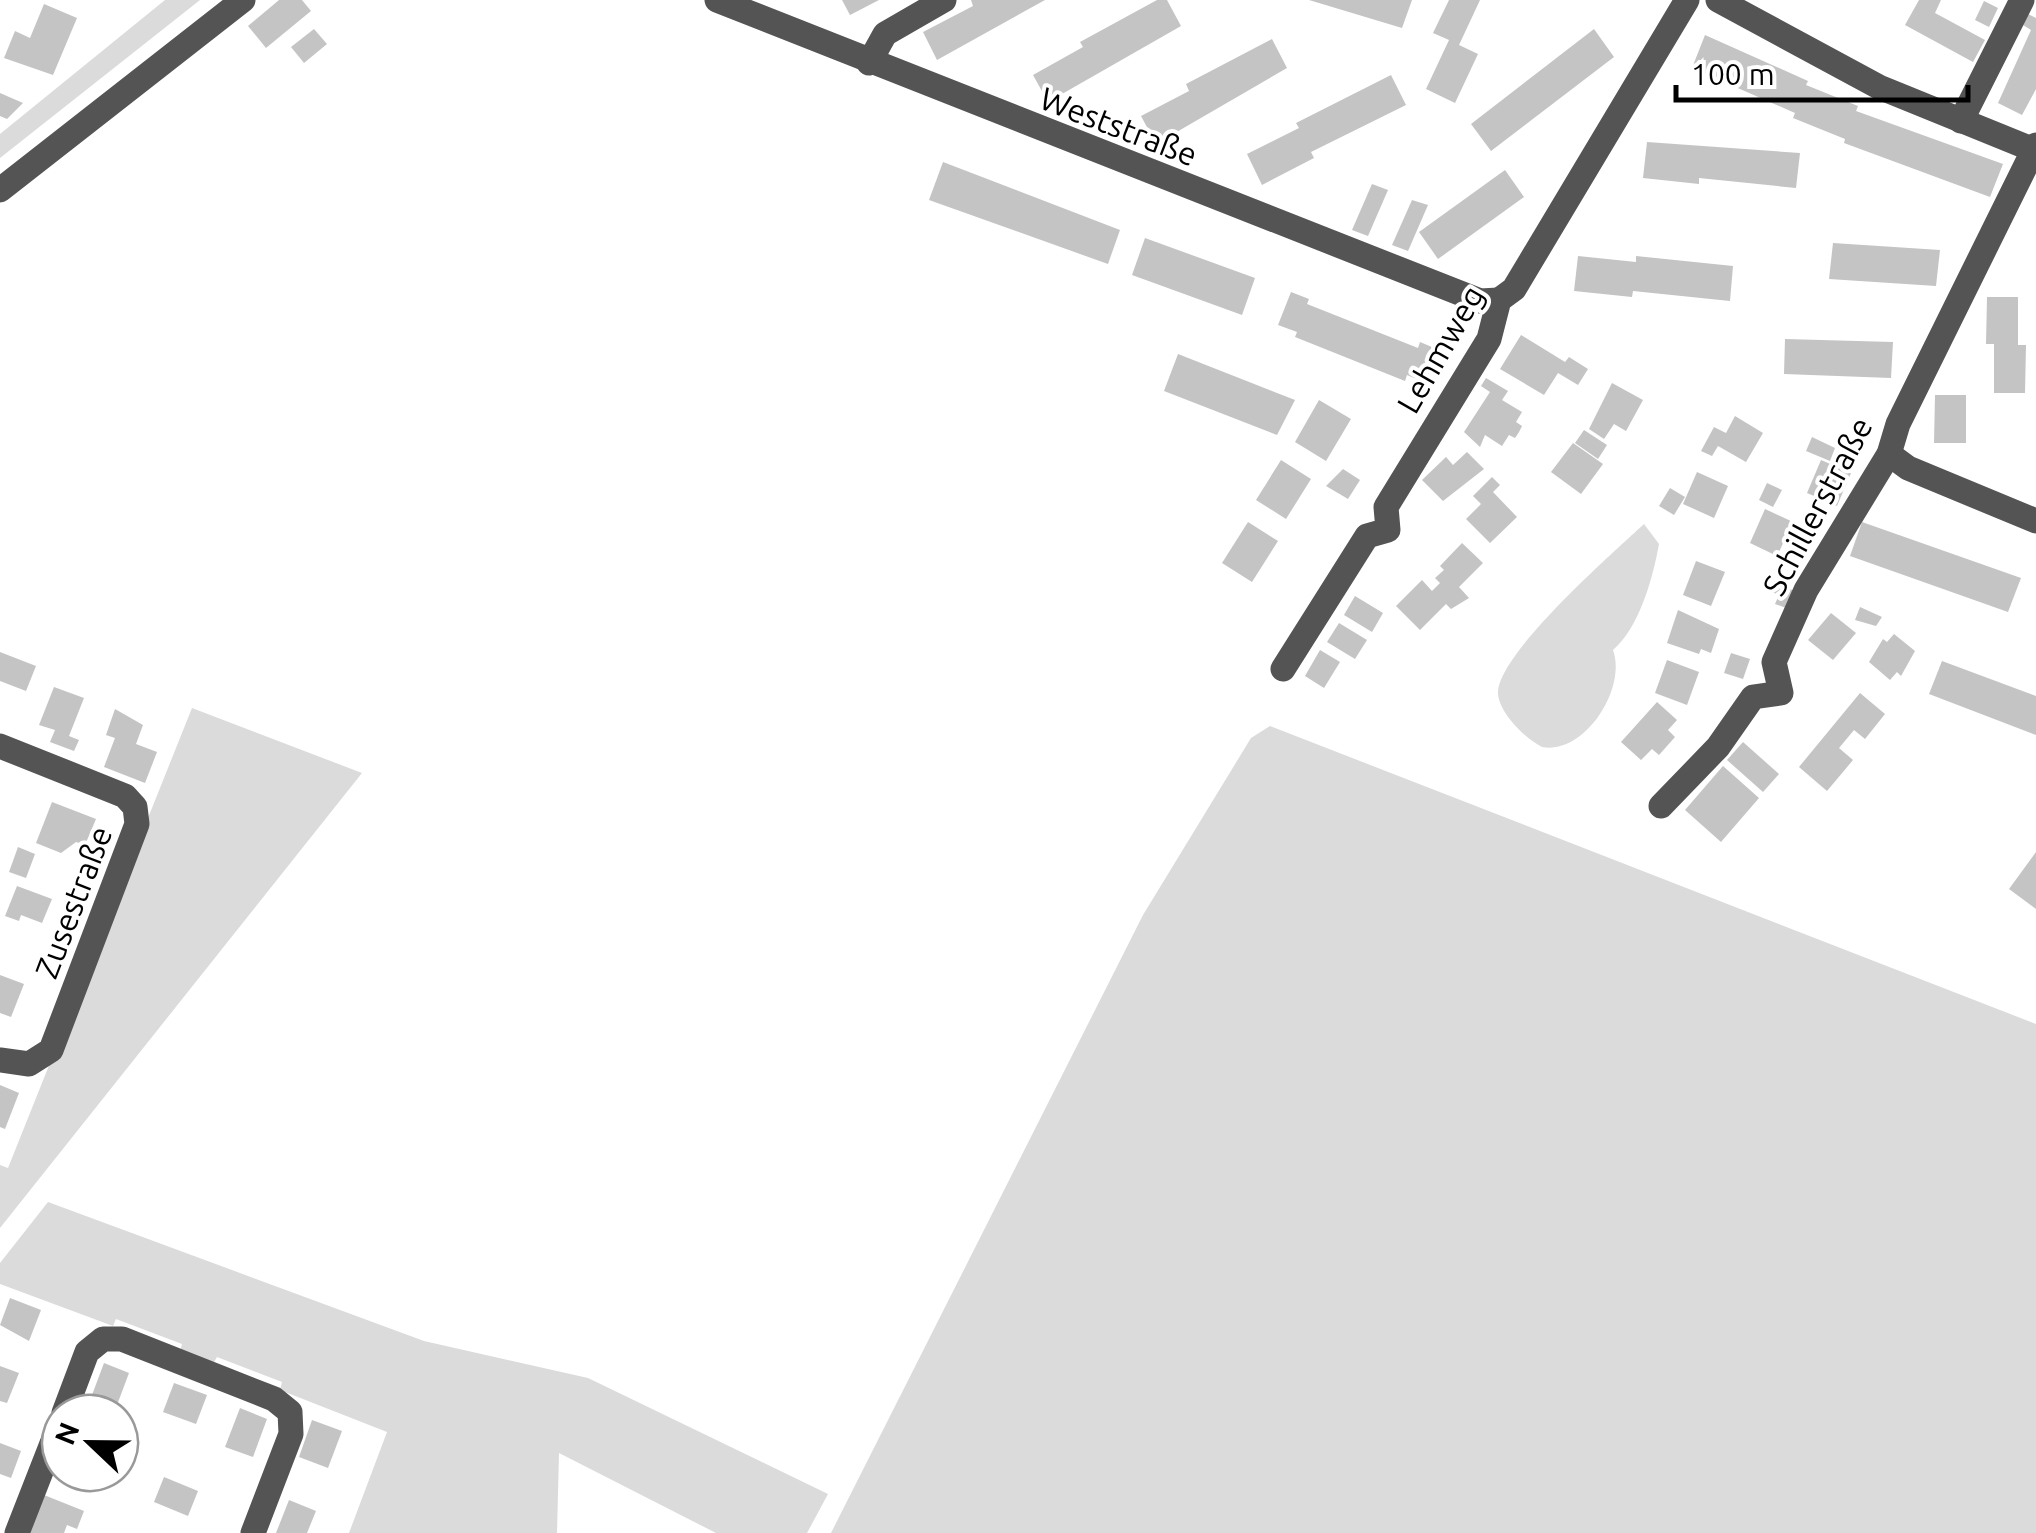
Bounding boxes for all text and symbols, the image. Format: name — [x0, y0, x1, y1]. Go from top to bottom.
scale bar — [1676, 40, 1968, 102]
text: 100 m — [1691, 57, 1775, 91]
street label: Weststraße — [1035, 80, 1203, 172]
street label: Lehmweg — [1389, 279, 1491, 419]
street label: Schillerstraße — [1755, 411, 1879, 601]
street label: Zusestraße — [28, 821, 118, 983]
north arrow — [40, 1393, 140, 1493]
text: N — [48, 1418, 85, 1449]

